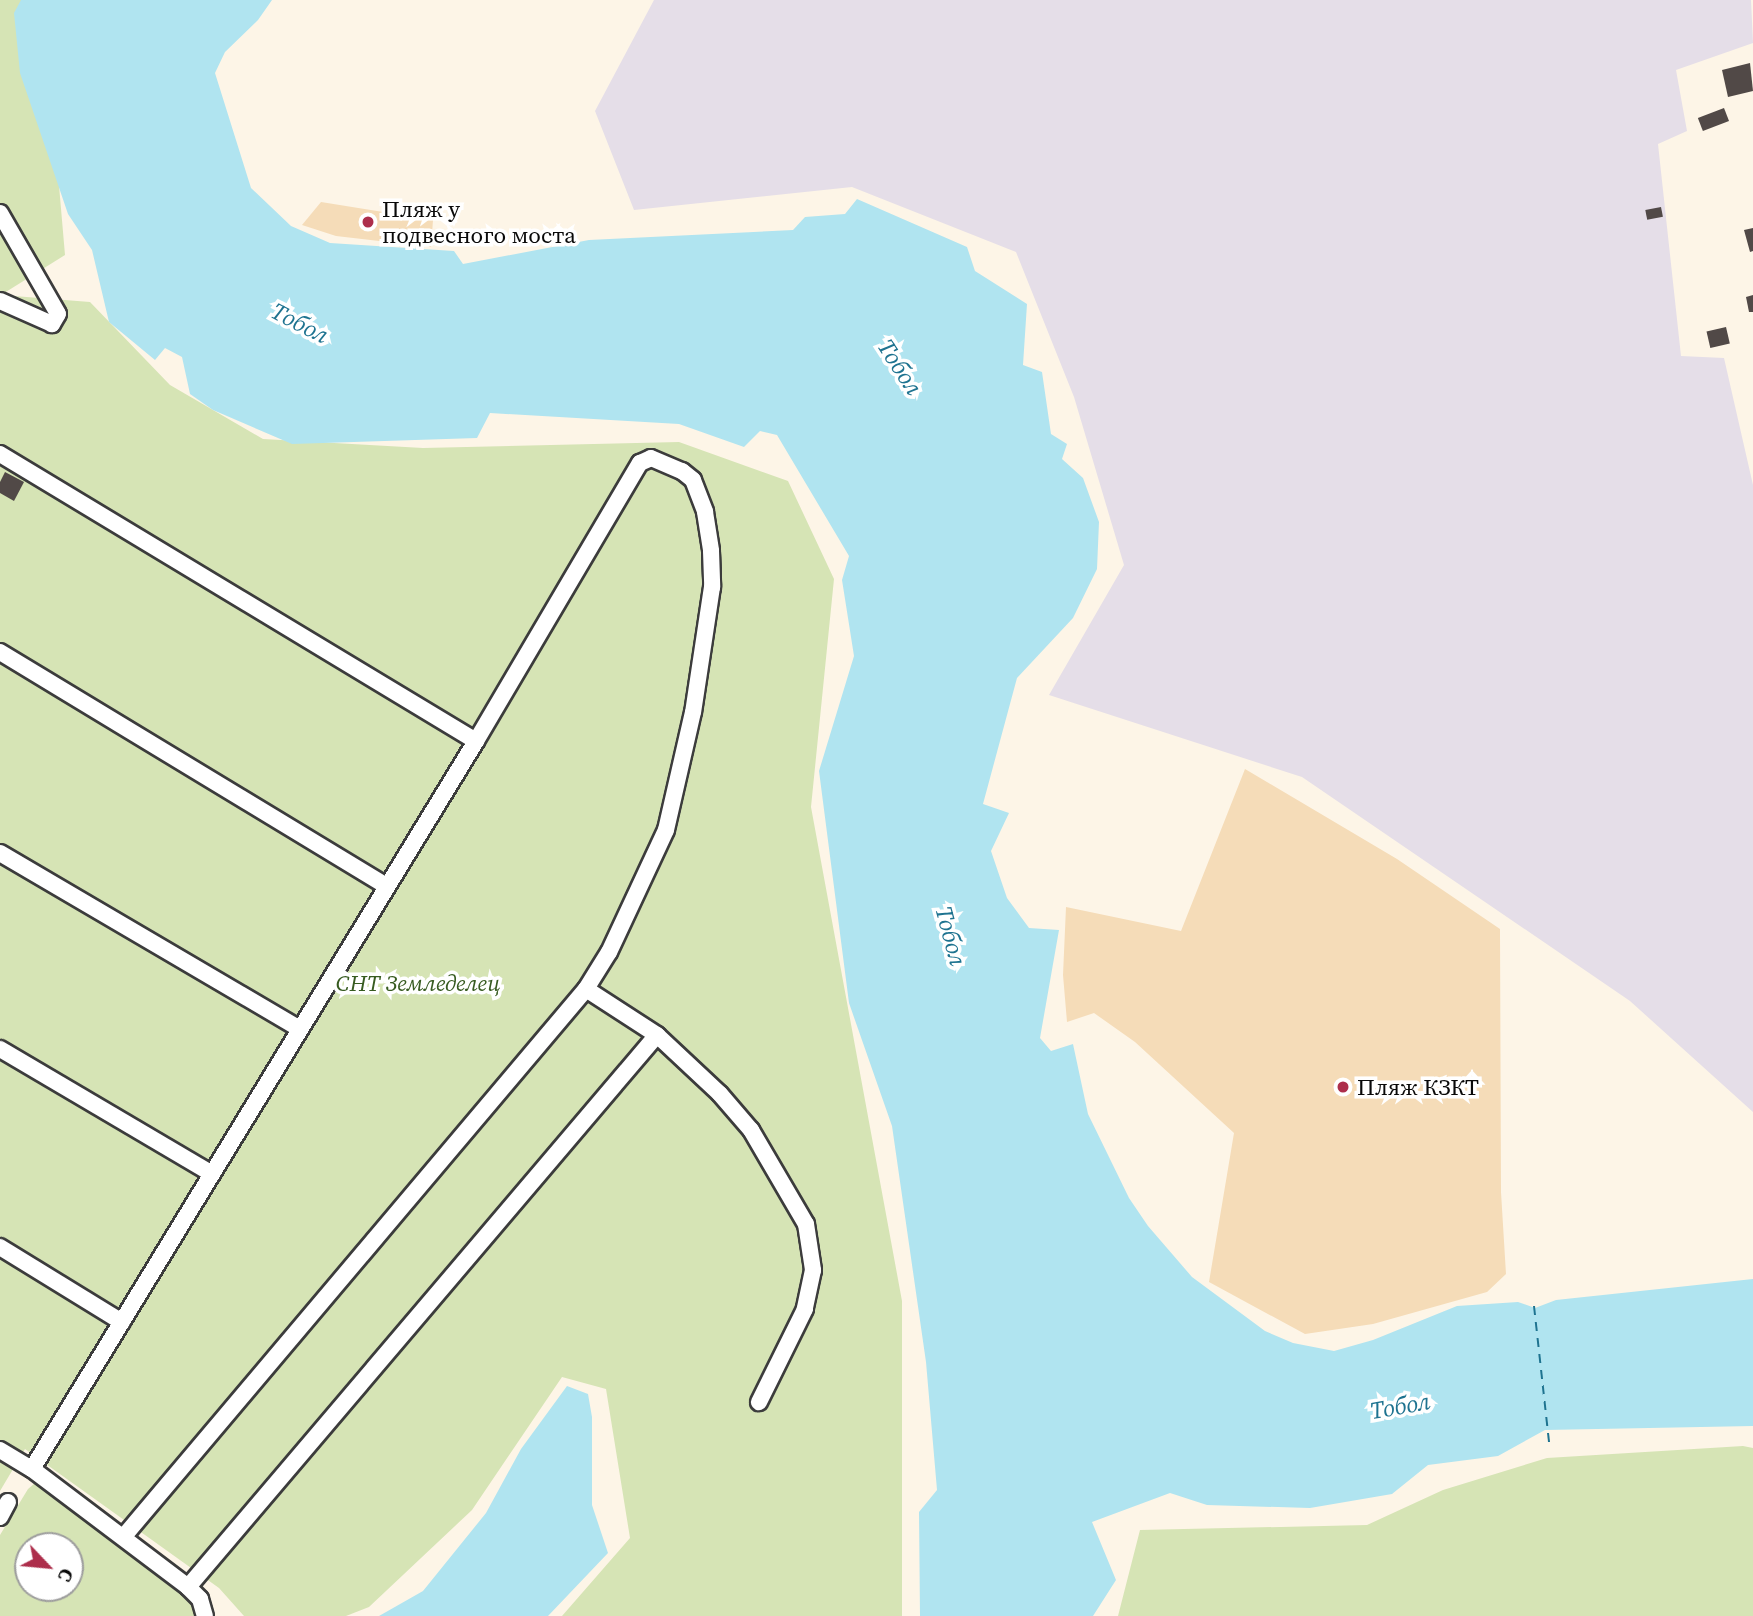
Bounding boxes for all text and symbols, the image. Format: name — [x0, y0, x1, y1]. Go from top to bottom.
place label: Пляж у подвесного моста — [382, 195, 576, 249]
marker: Пляж у подвесного моста — [360, 214, 376, 230]
water label: Тобол — [267, 296, 333, 350]
water label: Тобол — [871, 334, 929, 400]
water label: Тобол — [929, 903, 973, 969]
park label: СНТ Земледелец — [336, 969, 500, 997]
place label: Пляж КЗКТ — [1357, 1073, 1479, 1101]
marker: Пляж КЗКТ — [1335, 1079, 1351, 1095]
water label: Тобол — [1368, 1387, 1432, 1425]
north arrow — [14, 1532, 84, 1602]
text: С — [52, 1564, 80, 1586]

